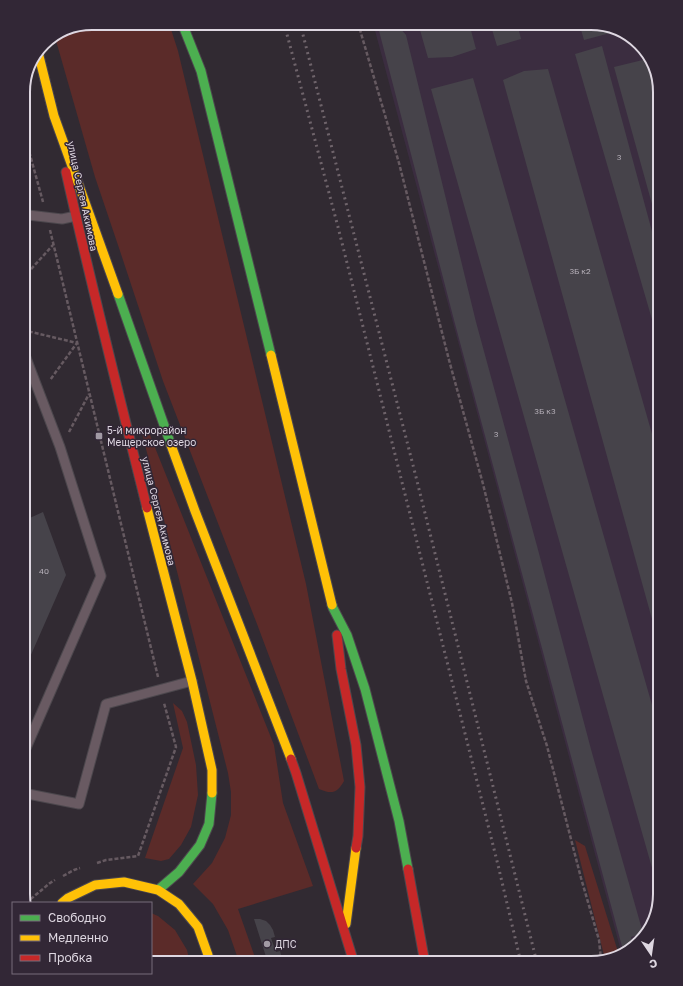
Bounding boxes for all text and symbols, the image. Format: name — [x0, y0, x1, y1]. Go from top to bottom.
street label: улица Сергея Акимова — [65, 140, 101, 252]
house number: 3 — [617, 152, 622, 162]
house number: 3Б к2 — [569, 266, 591, 276]
house number: 3Б к3 — [534, 406, 556, 416]
place label: 5-й микрорайон Мещерское озеро — [107, 424, 196, 448]
house number: 3 — [494, 429, 499, 439]
marker: 5-й микрорайон Мещерское озеро — [94, 431, 104, 441]
street label: улица Сергея Акимова — [140, 455, 178, 567]
house number: 40 — [39, 566, 49, 576]
legend — [12, 902, 152, 974]
text: Свободно — [48, 910, 106, 925]
text: Медленно — [48, 930, 108, 945]
north arrow — [631, 934, 671, 974]
place label: ДПС — [275, 938, 297, 950]
marker: ДПС — [262, 939, 272, 949]
text: Пробка — [48, 950, 92, 965]
text: С — [648, 957, 659, 971]

